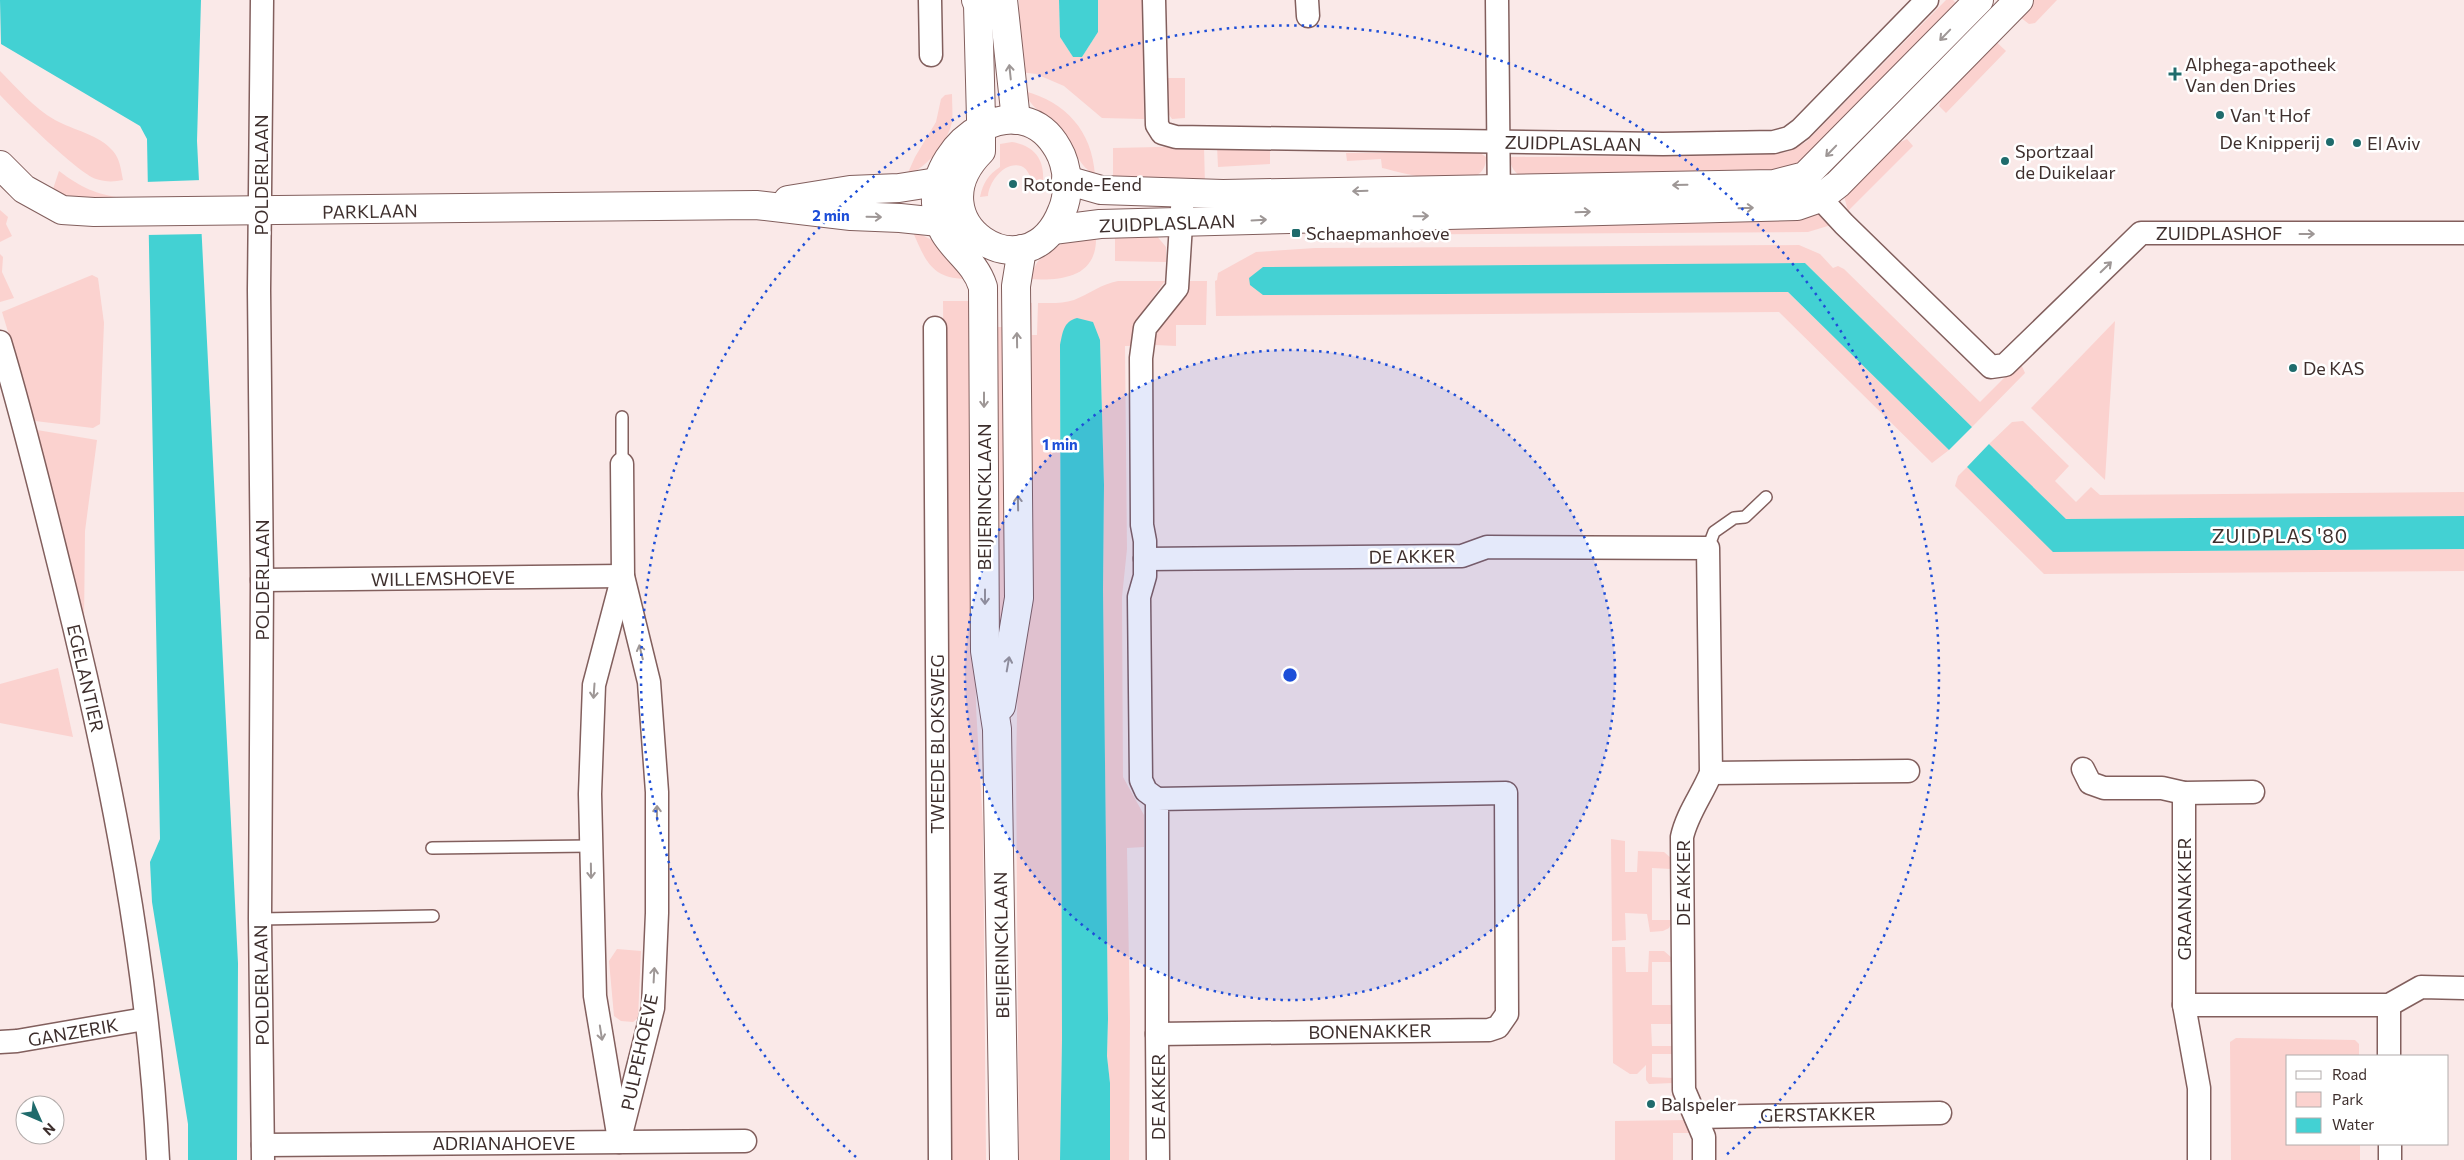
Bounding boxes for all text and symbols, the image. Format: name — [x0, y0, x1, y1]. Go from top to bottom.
one-way arrow — [1939, 29, 1951, 41]
place label: Alphega-apotheek Van den Dries — [2185, 53, 2336, 96]
one-way arrow — [1005, 64, 1014, 80]
marker: Alphega-apotheek Van den Dries — [2169, 68, 2181, 80]
place label: Van 't Hof — [2230, 104, 2311, 126]
marker: Van 't Hof — [2214, 109, 2226, 121]
street label: POLDERLAAN — [250, 114, 272, 236]
street label: ZUIDPLASLAAN — [1504, 131, 1642, 155]
place label: De Knipperij — [2220, 131, 2320, 153]
place label: El Aviv — [2367, 132, 2421, 154]
marker: De Knipperij — [2324, 136, 2336, 148]
marker: El Aviv — [2351, 137, 2363, 149]
place label: Sportzaal de Duikelaar — [2015, 140, 2116, 183]
one-way arrow — [1825, 145, 1838, 157]
marker: Sportzaal de Duikelaar — [1999, 155, 2011, 167]
place label: Rotonde-Eend — [1023, 173, 1142, 195]
marker: Rotonde-Eend — [1007, 178, 1019, 190]
one-way arrow — [1672, 180, 1688, 190]
one-way arrow — [1352, 186, 1368, 196]
street label: PARKLAAN — [322, 199, 418, 223]
one-way arrow — [1738, 203, 1754, 213]
text: 2 min — [812, 206, 850, 224]
one-way arrow — [1575, 207, 1591, 217]
street label: ZUIDPLASLAAN — [1098, 210, 1236, 236]
one-way arrow — [1412, 211, 1429, 221]
one-way arrow — [866, 212, 882, 222]
one-way arrow — [1250, 216, 1266, 225]
place label: Schaepmanhoeve — [1306, 222, 1450, 244]
street label: ZUIDPLASHOF — [2156, 222, 2282, 244]
marker: Schaepmanhoeve — [1290, 227, 1302, 239]
one-way arrow — [2298, 229, 2315, 239]
one-way arrow — [2100, 261, 2112, 273]
one-way arrow — [1012, 332, 1022, 348]
place label: De KAS — [2303, 357, 2364, 379]
marker: De KAS — [2287, 362, 2299, 374]
one-way arrow — [979, 392, 989, 408]
street label: BEIJERINCKLAAN — [973, 423, 995, 571]
text: 1 min — [1042, 435, 1078, 453]
one-way arrow — [1014, 495, 1023, 511]
street label: POLDERLAAN — [251, 519, 273, 641]
district label: ZUIDPLAS '80 — [2212, 524, 2348, 547]
street label: DE AKKER — [1368, 544, 1456, 568]
street label: WILLEMSHOEVE — [371, 566, 515, 590]
one-way arrow — [980, 589, 990, 605]
street label: EGELANTIER — [63, 622, 109, 734]
one-way arrow — [636, 644, 645, 660]
street label: TWEEDE BLOKSWEG — [926, 654, 948, 834]
one-way arrow — [1004, 656, 1014, 672]
centre of rings — [1281, 666, 1299, 684]
one-way arrow — [590, 683, 599, 699]
one-way arrow — [652, 805, 662, 822]
street label: GRAANAKKER — [2173, 838, 2195, 961]
street label: DE AKKER — [1672, 840, 1694, 926]
one-way arrow — [586, 862, 596, 879]
street label: BEIJERINCKLAAN — [989, 871, 1013, 1019]
street label: POLDERLAAN — [249, 924, 273, 1046]
one-way arrow — [650, 968, 659, 984]
street label: PULPEHOEVE — [616, 992, 662, 1112]
street label: GANZERIK — [26, 1013, 120, 1051]
street label: BONENAKKER — [1308, 1019, 1432, 1043]
one-way arrow — [596, 1024, 606, 1040]
street label: DE AKKER — [1147, 1054, 1169, 1140]
legend — [2286, 1055, 2449, 1145]
text: Road — [2332, 1065, 2367, 1083]
text: Park — [2332, 1090, 2363, 1108]
place label: Balspeler — [1661, 1093, 1736, 1115]
north arrow — [15, 1095, 65, 1145]
marker: Balspeler — [1645, 1098, 1657, 1110]
street label: GERSTAKKER — [1760, 1102, 1876, 1126]
text: Water — [2332, 1115, 2374, 1133]
text: N — [40, 1120, 59, 1139]
street label: ADRIANAHOEVE — [432, 1132, 576, 1154]

